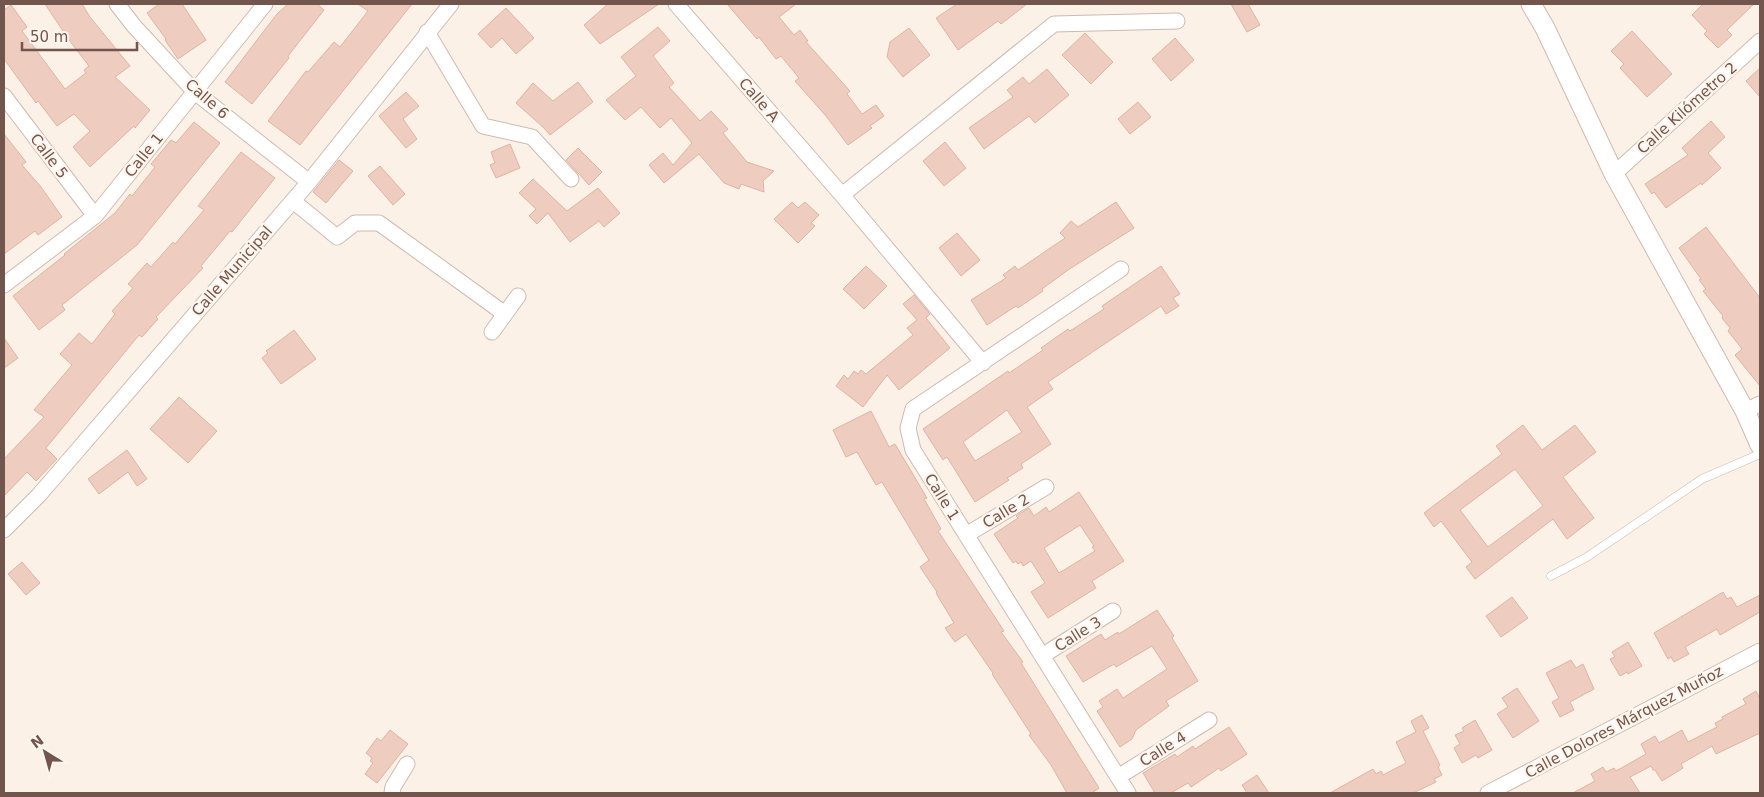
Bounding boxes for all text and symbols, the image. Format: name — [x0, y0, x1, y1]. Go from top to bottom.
scale bar — [22, 20, 138, 52]
text: 50 m — [30, 28, 68, 46]
street label: Calle Kilómetro 2 — [1633, 58, 1741, 158]
street label: Calle A — [735, 74, 783, 126]
street label: Calle 6 — [182, 75, 232, 123]
street label: Calle 1 — [121, 129, 167, 181]
street label: Calle 5 — [26, 130, 72, 182]
street label: Calle Municipal — [188, 222, 276, 320]
street label: Calle 1 — [921, 470, 963, 524]
street label: Calle 2 — [979, 490, 1033, 532]
street label: Calle 3 — [1051, 613, 1105, 655]
street label: Calle Dolores Márquez Muñoz — [1522, 662, 1726, 782]
north arrow — [20, 727, 70, 777]
street label: Calle 4 — [1136, 728, 1190, 770]
text: N — [28, 732, 47, 752]

